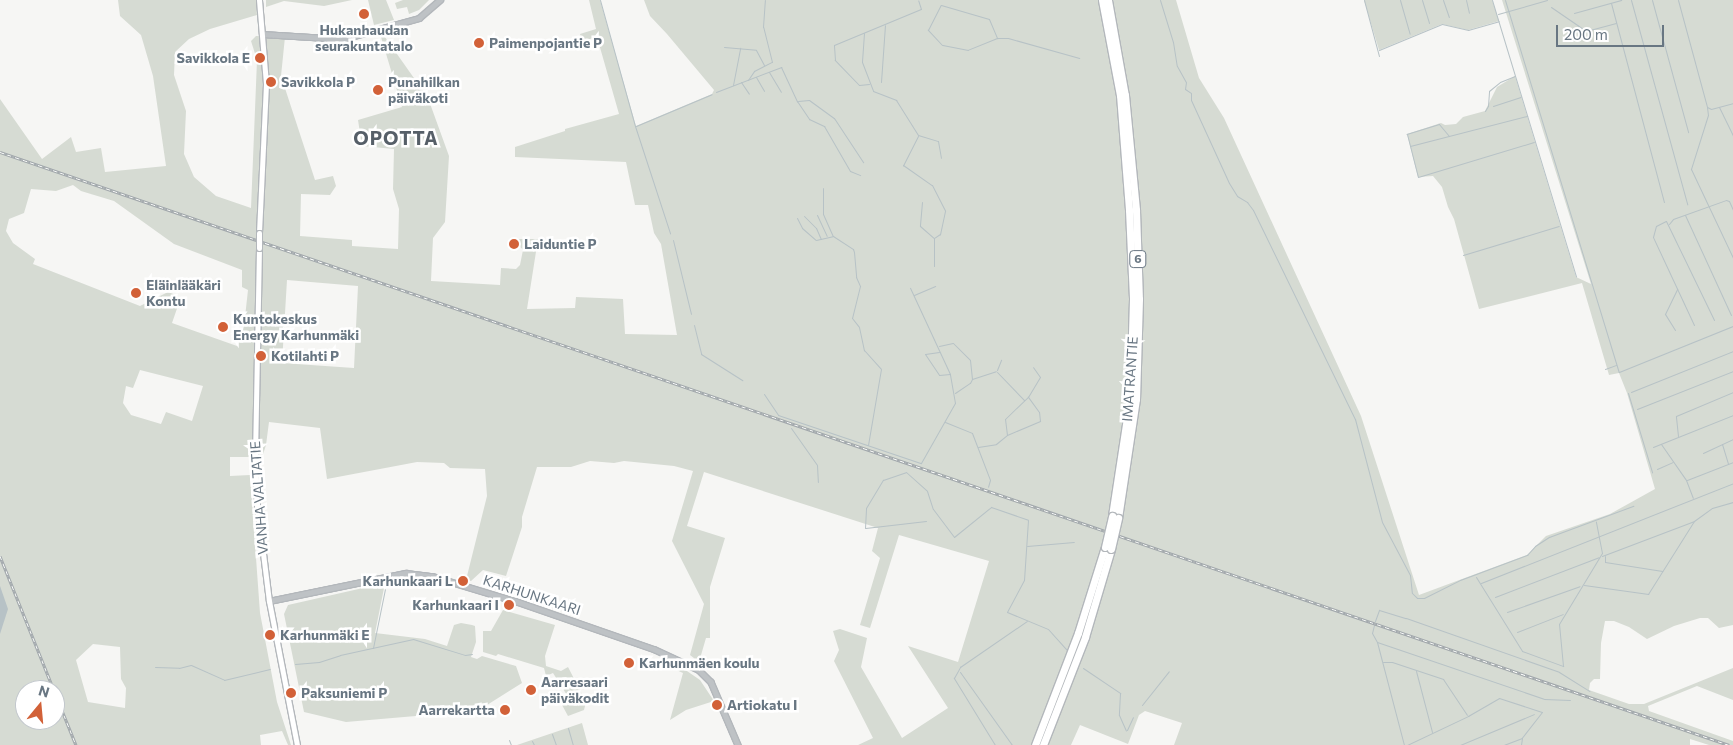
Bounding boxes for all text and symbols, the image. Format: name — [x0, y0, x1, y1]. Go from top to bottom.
marker: Hukanhaudan seurakuntatalo — [358, 8, 370, 20]
scale bar — [1558, 15, 1666, 47]
place label: Hukanhaudan seurakuntatalo — [315, 22, 413, 54]
text: 200 m — [1564, 25, 1608, 43]
place label: Paimenpojantie P — [489, 35, 602, 51]
marker: Paimenpojantie P — [473, 37, 485, 49]
place label: Savikkola E — [177, 50, 250, 66]
marker: Savikkola E — [254, 52, 266, 64]
place label: Savikkola P — [281, 74, 355, 90]
place label: Punahilkan päiväkoti — [388, 74, 460, 106]
marker: Savikkola P — [265, 76, 277, 88]
marker: Punahilkan päiväkoti — [372, 84, 384, 96]
district label: OPOTTA — [353, 127, 439, 149]
place label: Laiduntie P — [524, 236, 597, 252]
marker: Laiduntie P — [508, 238, 520, 250]
road number: 6 — [1129, 250, 1147, 268]
place label: Eläinlääkäri Kontu — [146, 277, 221, 310]
marker: Eläinlääkäri Kontu — [130, 287, 142, 299]
place label: Kuntokeskus Energy Karhunmäki — [233, 311, 359, 344]
marker: Kuntokeskus Energy Karhunmäki — [217, 321, 229, 333]
street label: IMATRANTIE — [1119, 336, 1141, 422]
place label: Kotilahti P — [271, 348, 339, 364]
marker: Kotilahti P — [255, 350, 267, 362]
street label: VANHA VALTATIE — [247, 441, 271, 555]
street label: KARHUNKAARI — [481, 571, 583, 619]
place label: Karhunkaari L — [363, 573, 453, 589]
marker: Karhunkaari L — [457, 575, 469, 587]
place label: Karhunkaari I — [412, 597, 499, 613]
marker: Karhunkaari I — [503, 599, 515, 611]
place label: Karhunmäki E — [280, 627, 370, 643]
marker: Karhunmäki E — [264, 629, 276, 641]
place label: Karhunmäen koulu — [639, 655, 760, 671]
marker: Karhunmäen koulu — [623, 657, 635, 669]
place label: Aarresaari päiväkodit — [541, 674, 609, 706]
north arrow — [15, 680, 65, 730]
text: N — [37, 681, 52, 701]
marker: Aarresaari päiväkodit — [525, 684, 537, 696]
place label: Paksuniemi P — [301, 685, 387, 701]
marker: Paksuniemi P — [285, 687, 297, 699]
place label: Artiokatu I — [727, 697, 797, 713]
marker: Artiokatu I — [711, 699, 723, 711]
place label: Aarrekartta — [419, 702, 495, 718]
marker: Aarrekartta — [499, 704, 511, 716]

